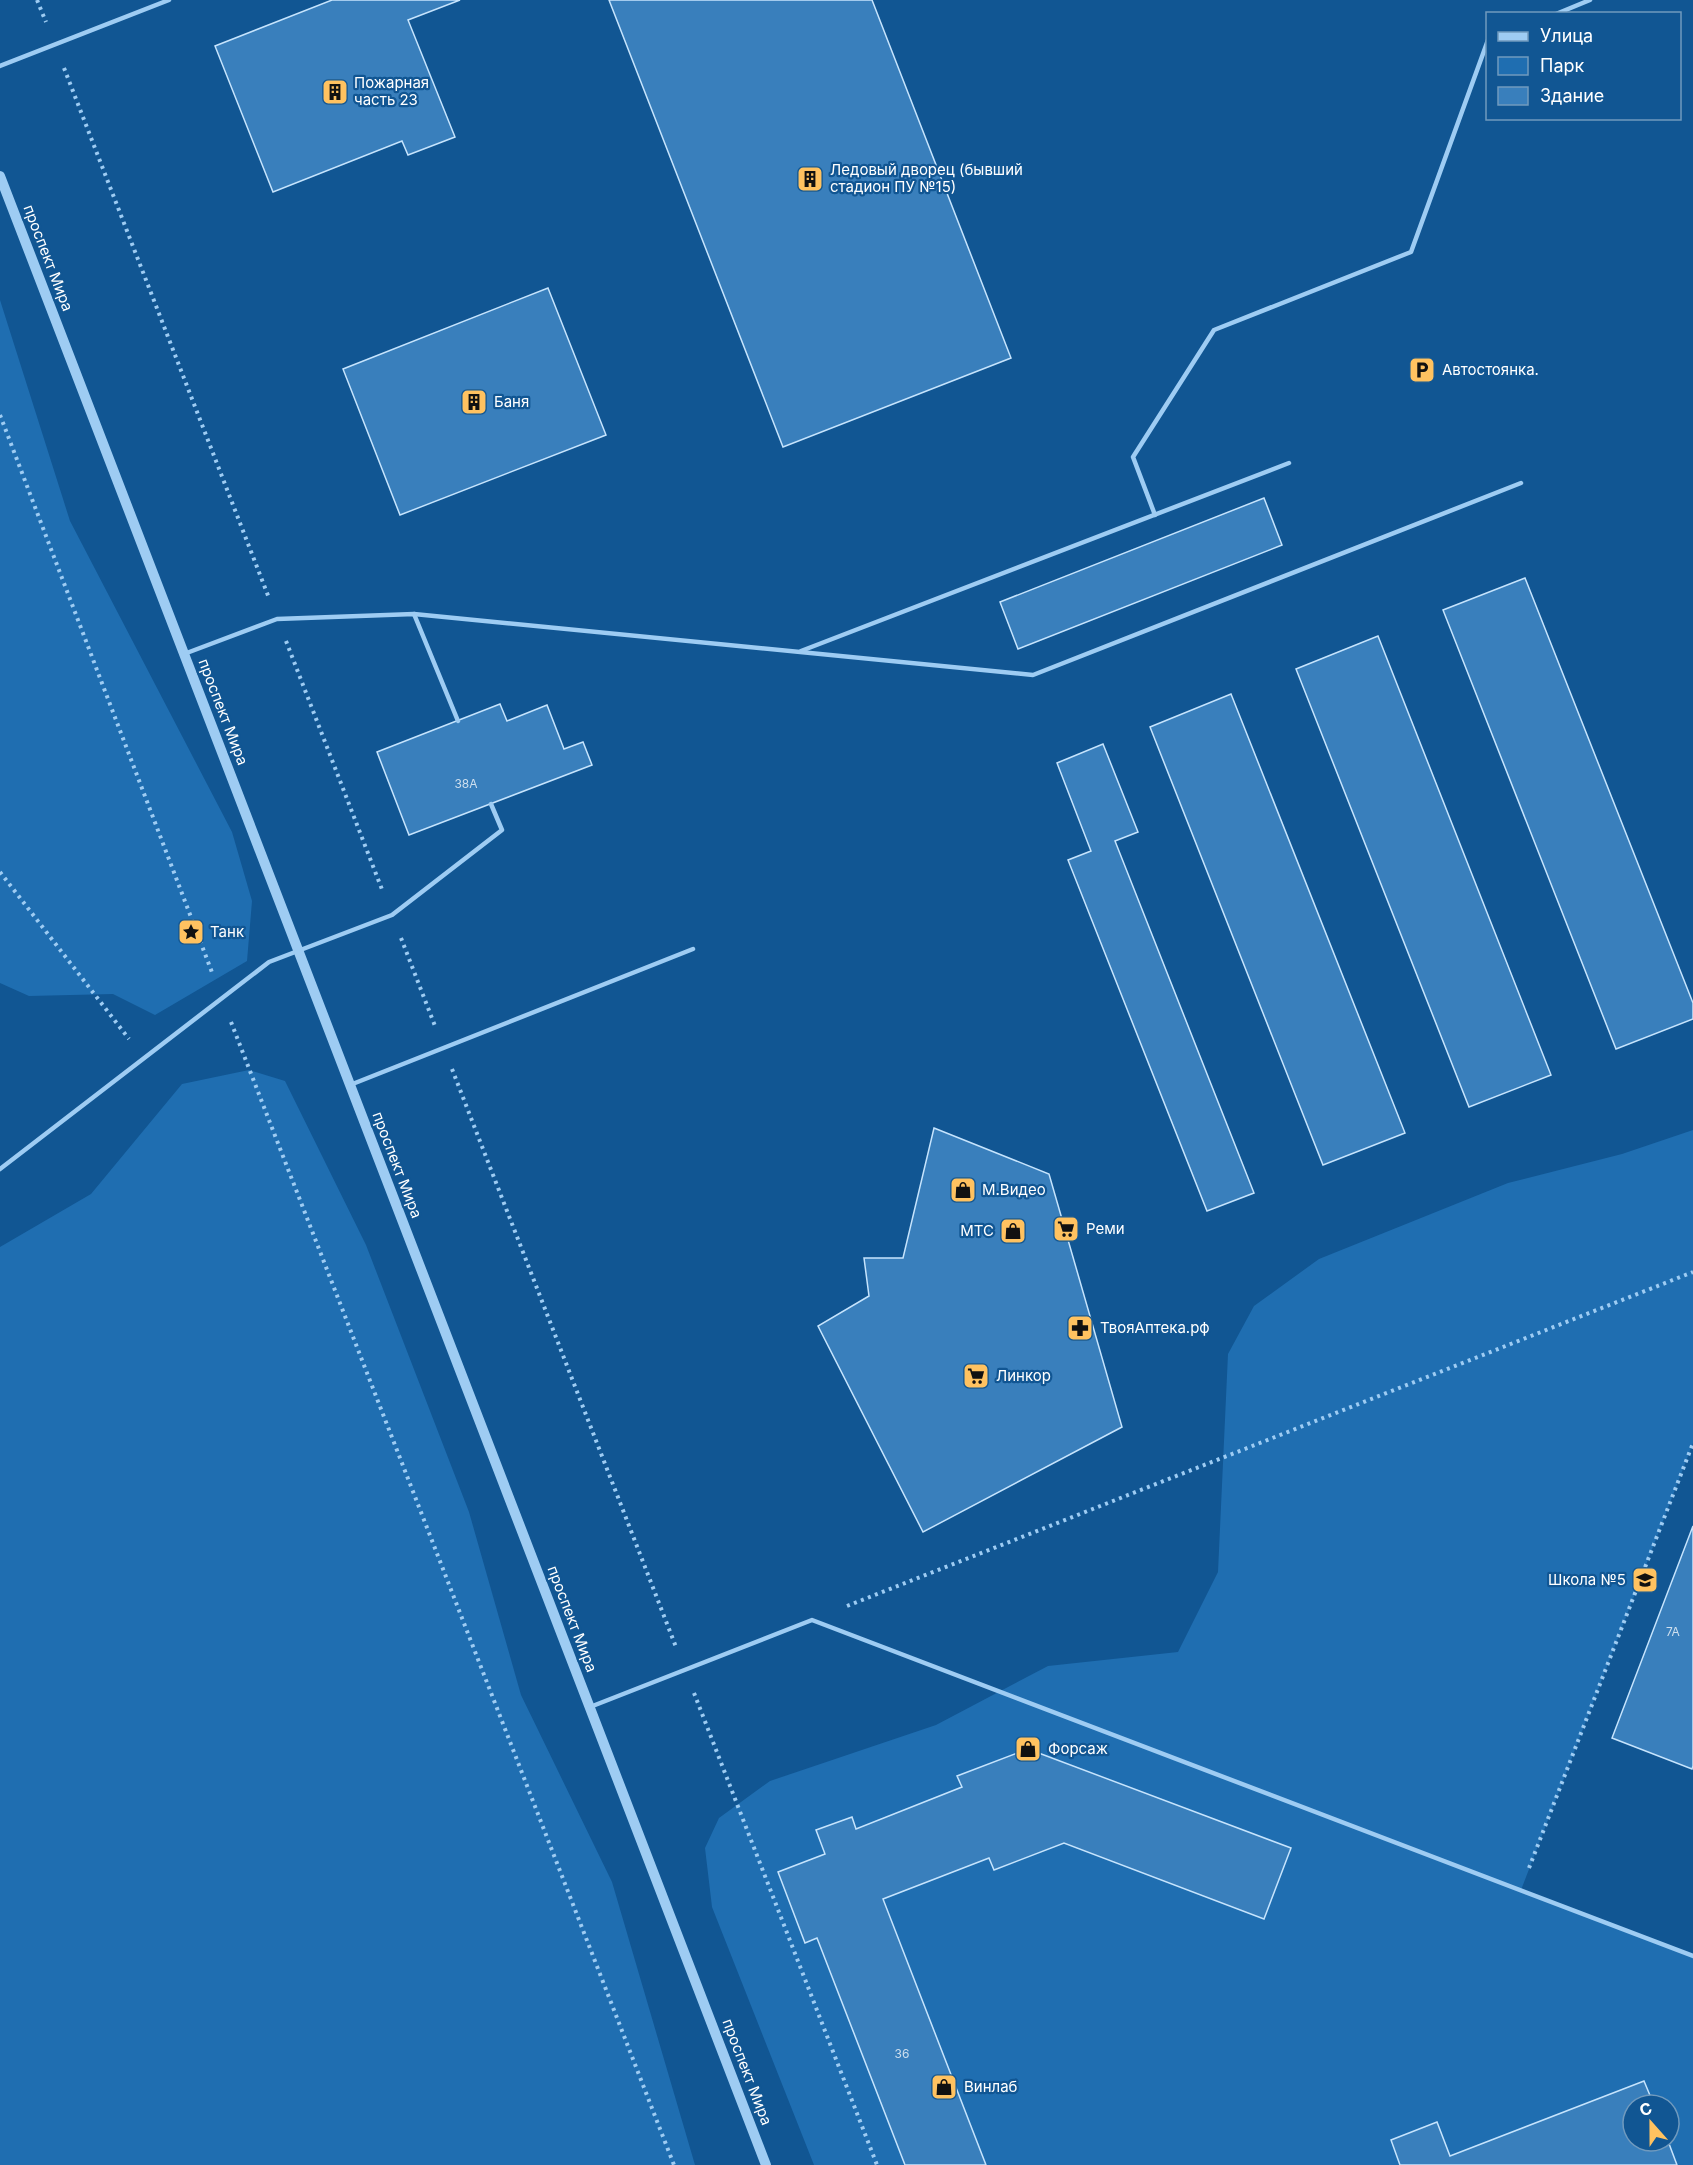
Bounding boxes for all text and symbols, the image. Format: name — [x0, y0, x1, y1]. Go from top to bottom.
legend — [1486, 12, 1681, 120]
text: Улица — [1540, 25, 1593, 46]
text: Парк — [1540, 55, 1585, 76]
place label: Пожарная часть 23 — [354, 73, 429, 109]
building icon: Пожарная часть 23 — [320, 77, 350, 107]
text: Здание — [1540, 85, 1604, 106]
place label: Ледовый дворец (бывший cтадион ПУ №15) — [830, 160, 1023, 196]
building icon: Ледовый дворец (бывший cтадион ПУ №15) — [795, 164, 825, 194]
street label: проспект Мира — [19, 202, 78, 314]
parking icon: Автостоянка. — [1407, 355, 1437, 385]
place label: Автостоянка. — [1442, 360, 1539, 379]
building icon: Баня — [459, 387, 489, 417]
place label: Баня — [494, 392, 529, 411]
street label: проспект Мира — [194, 656, 253, 768]
house number: 38А — [454, 776, 478, 791]
place icon: Танк — [176, 917, 206, 947]
place label: Танк — [210, 922, 244, 941]
street label: проспект Мира — [368, 1109, 427, 1221]
shop icon: М.Видео — [948, 1175, 978, 1205]
place label: М.Видео — [982, 1180, 1046, 1199]
supermarket icon: Реми — [1051, 1214, 1081, 1244]
shop icon: МТС — [998, 1216, 1028, 1246]
place label: Реми — [1086, 1219, 1125, 1238]
place label: МТС — [960, 1221, 994, 1240]
pharmacy icon: ТвояАптека.рф — [1065, 1313, 1095, 1343]
place label: ТвояАптека.рф — [1100, 1318, 1210, 1337]
supermarket icon: Линкор — [961, 1361, 991, 1391]
place label: Линкор — [996, 1366, 1051, 1385]
street label: проспект Мира — [543, 1563, 602, 1675]
school or university icon: Школа №5 — [1630, 1565, 1660, 1595]
place label: Школа №5 — [1548, 1570, 1626, 1589]
house number: 7А — [1666, 1624, 1680, 1639]
shop icon: Форсаж — [1013, 1734, 1043, 1764]
place label: Форсаж — [1048, 1739, 1108, 1758]
street label: проспект Мира — [718, 2016, 777, 2128]
house number: 36 — [895, 2046, 909, 2061]
shop icon: Винлаб — [929, 2072, 959, 2102]
place label: Винлаб — [964, 2077, 1018, 2096]
north arrow — [1621, 2093, 1681, 2153]
text: С — [1637, 2097, 1655, 2120]

